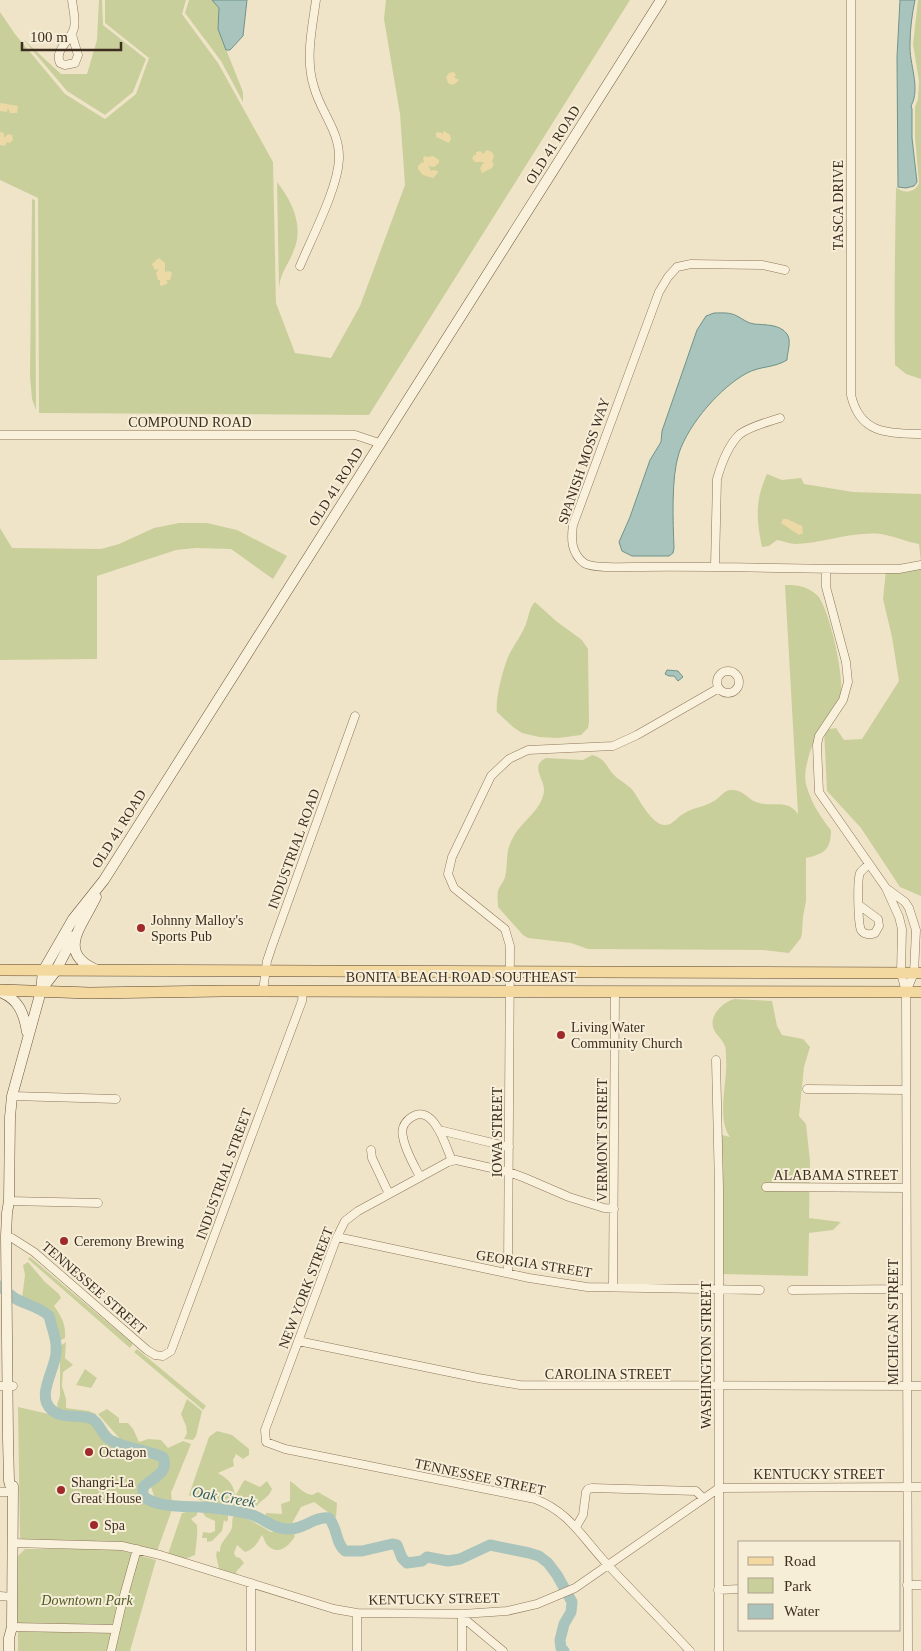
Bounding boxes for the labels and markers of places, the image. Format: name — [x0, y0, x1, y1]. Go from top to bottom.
place label: Johnny Malloy's Sports Pub — [151, 913, 243, 944]
marker: Johnny Malloy's Sports Pub — [135, 922, 147, 934]
place label: Living Water Community Church — [571, 1020, 683, 1051]
marker: Living Water Community Church — [555, 1029, 567, 1041]
place label: Ceremony Brewing — [74, 1234, 184, 1249]
marker: Ceremony Brewing — [58, 1235, 70, 1247]
place label: Octagon — [99, 1445, 146, 1460]
marker: Octagon — [83, 1446, 95, 1458]
place label: Shangri-La Great House — [71, 1475, 141, 1506]
marker: Shangri-La Great House — [55, 1484, 67, 1496]
place label: Spa — [104, 1518, 126, 1533]
marker: Spa — [88, 1519, 100, 1531]

